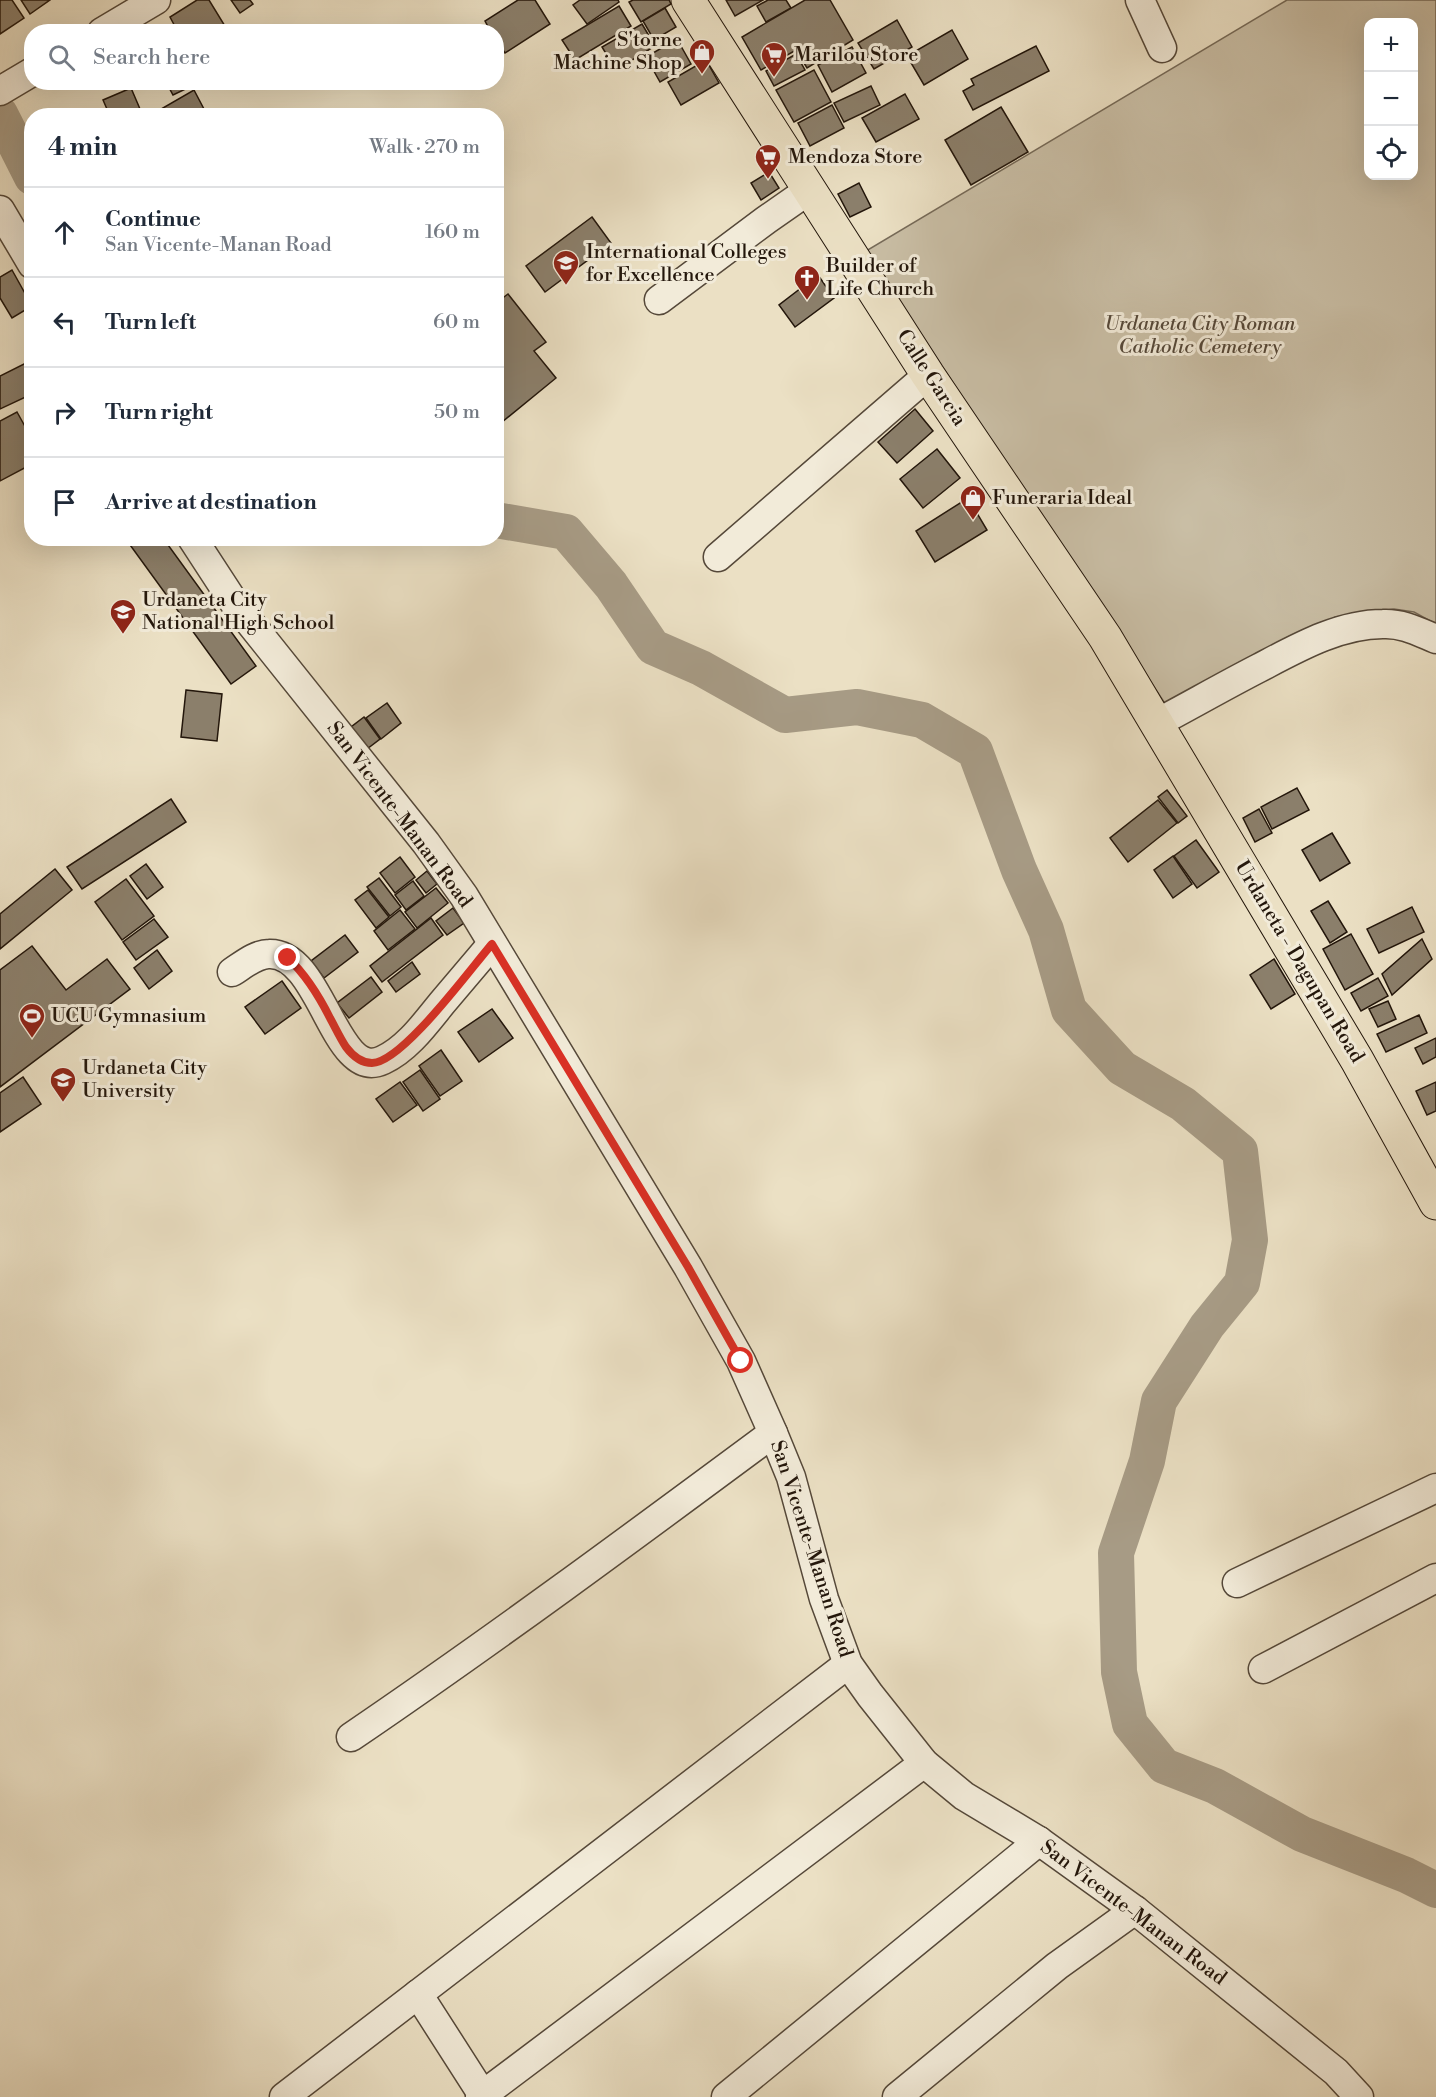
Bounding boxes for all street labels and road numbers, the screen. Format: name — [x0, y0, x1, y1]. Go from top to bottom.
street label: Calle Garcia — [891, 325, 972, 432]
street label: San Vicente-Manan Road — [321, 717, 478, 914]
street label: Urdaneta - Dagupan Road — [1229, 856, 1370, 1068]
street label: San Vicente-Manan Road — [764, 1437, 858, 1661]
street label: San Vicente-Manan Road — [1035, 1835, 1232, 1992]

